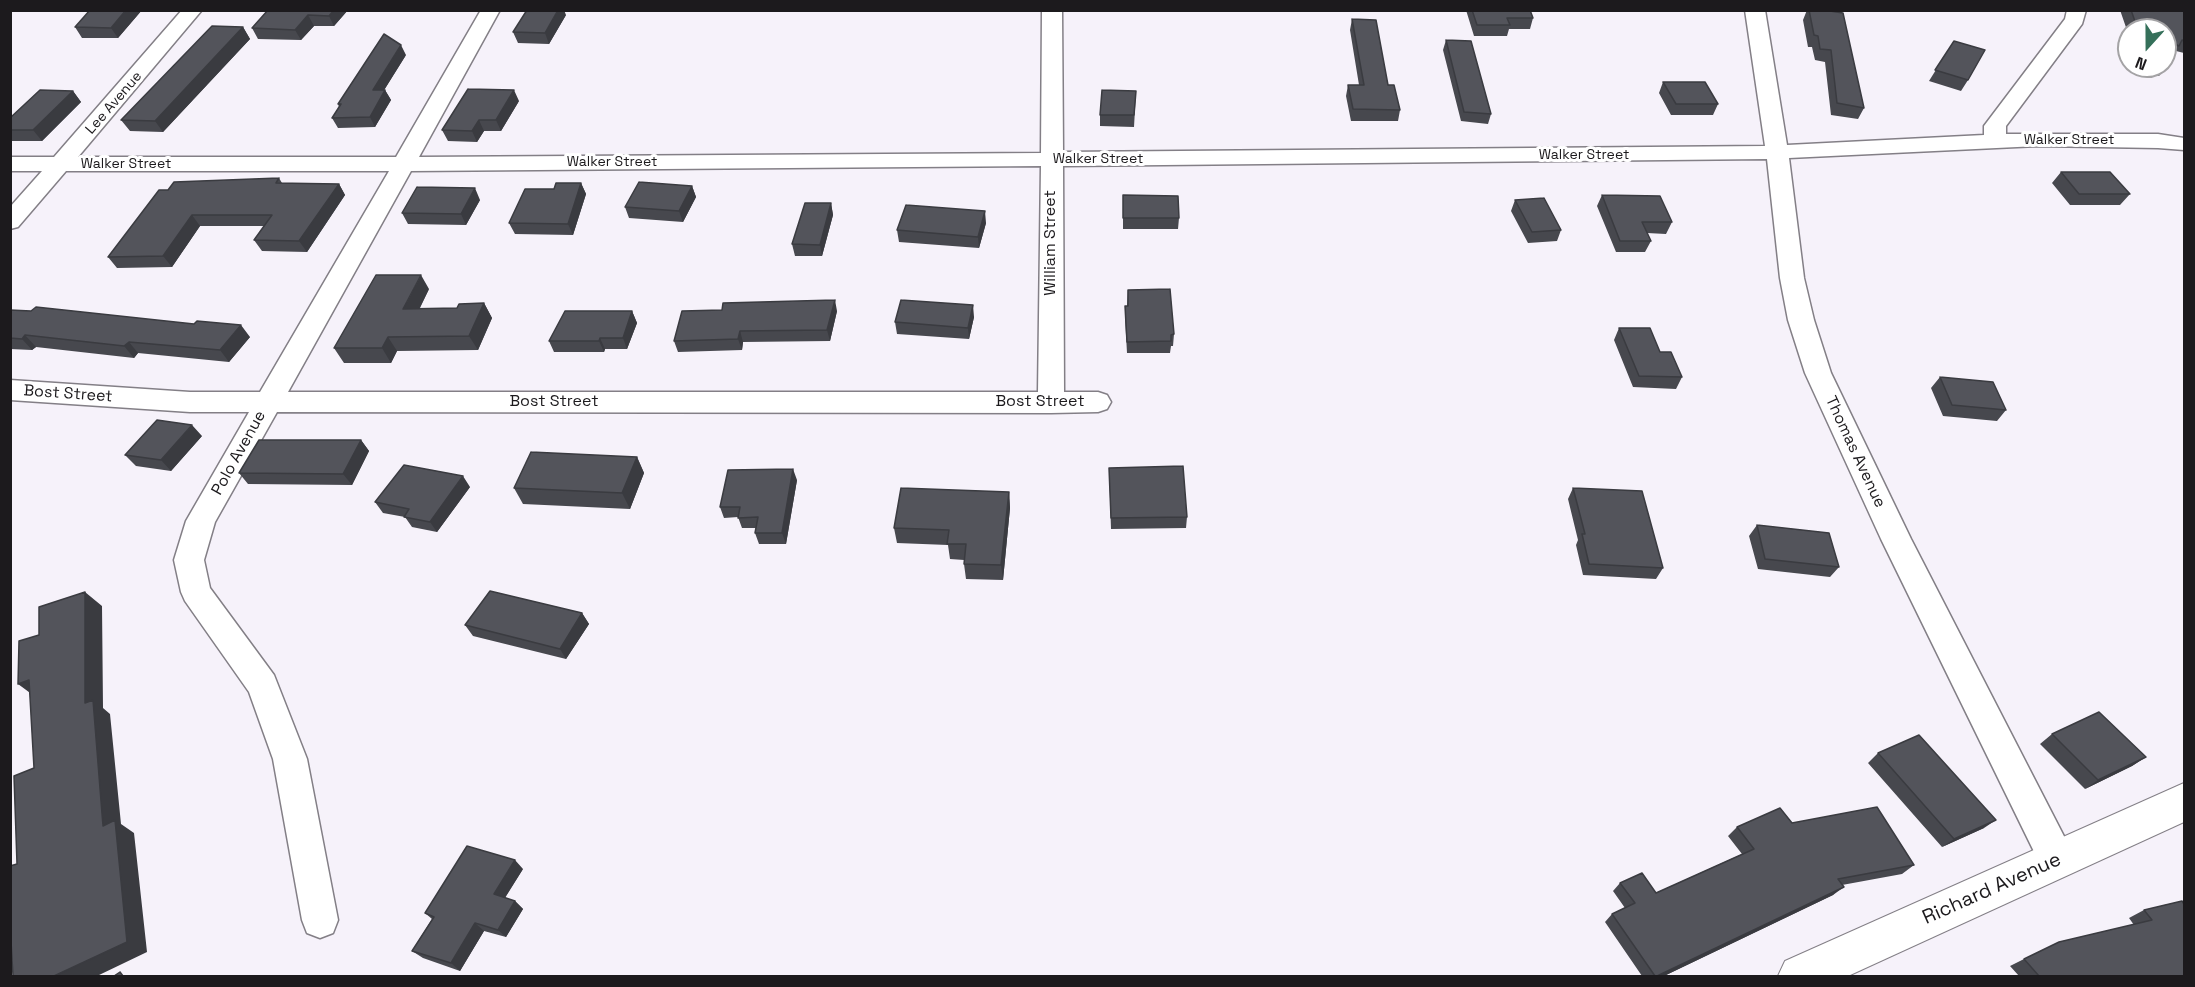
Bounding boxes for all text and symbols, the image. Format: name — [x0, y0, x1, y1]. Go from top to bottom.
north arrow — [2117, 18, 2177, 78]
text: N — [2132, 52, 2150, 75]
street label: Lee Avenue — [82, 68, 146, 138]
street label: Walker Street — [2024, 132, 2114, 148]
street label: Walker Street — [1539, 147, 1629, 163]
street label: Walker Street — [1053, 151, 1143, 167]
street label: Walker Street — [567, 154, 657, 170]
street label: Walker Street — [81, 156, 171, 172]
street label: William Street — [1041, 190, 1061, 296]
street label: Bost Street — [23, 381, 113, 407]
street label: Bost Street — [509, 392, 599, 412]
street label: Bost Street — [995, 392, 1085, 412]
street label: Thomas Avenue — [1821, 393, 1889, 511]
street label: Polo Avenue — [208, 407, 270, 499]
street label: Richard Avenue — [1919, 848, 2065, 930]

